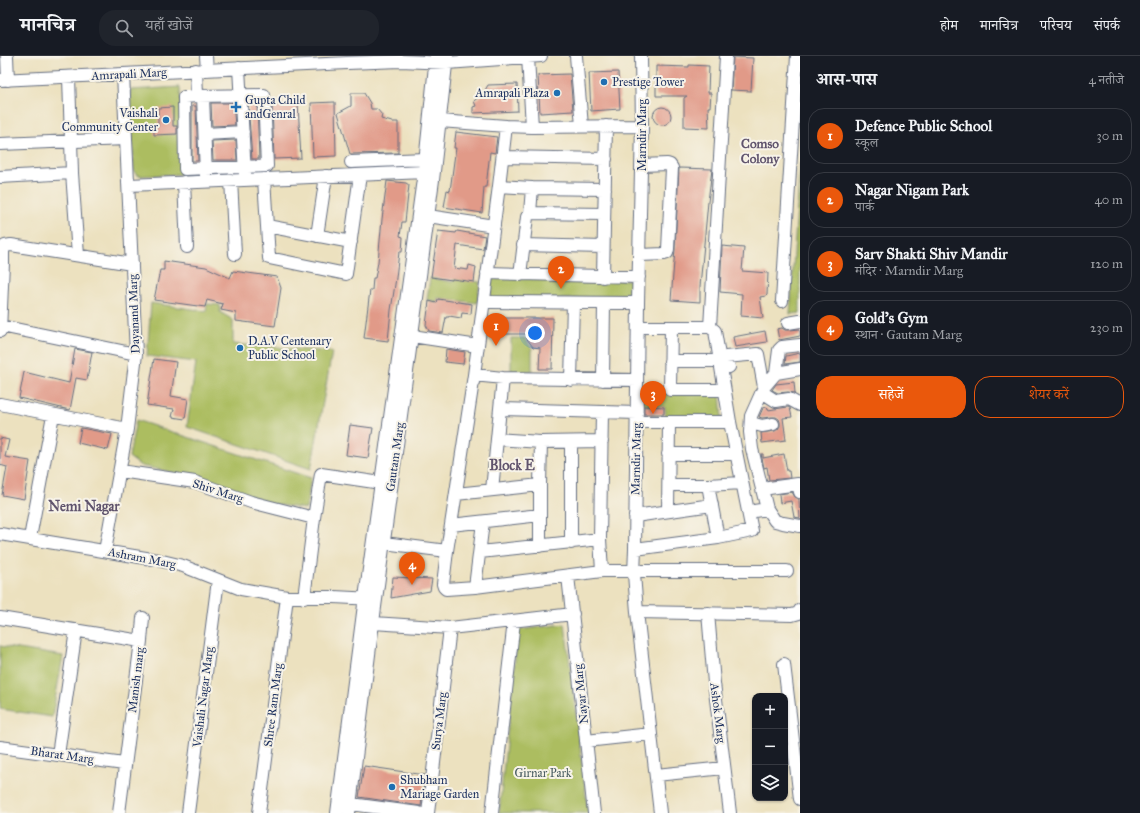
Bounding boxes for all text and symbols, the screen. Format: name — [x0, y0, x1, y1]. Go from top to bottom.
search box — [99, 10, 379, 46]
text: मानचित्र — [20, 13, 75, 36]
text: यहाँ खोजें — [145, 16, 192, 34]
icon: search — [113, 17, 135, 39]
text: होम — [940, 17, 958, 34]
text: मानचित्र — [980, 17, 1018, 34]
text: परिचय — [1040, 17, 1072, 34]
text: संपर्क — [1094, 17, 1120, 34]
street label: Amrapali Marg — [90, 65, 168, 84]
text: आस-पास — [816, 69, 877, 90]
text: 4 नतीजे — [1088, 72, 1124, 88]
place label: Prestige Tower — [612, 75, 684, 90]
marker: Prestige Tower — [599, 77, 609, 87]
place label: Amrapali Plaza — [474, 86, 550, 100]
marker: Amrapali Plaza — [552, 88, 562, 98]
place label: Gupta Child andGenral — [245, 93, 305, 121]
street label: Marndir Marg — [635, 98, 650, 171]
marker: Gupta Child andGenral — [230, 101, 242, 113]
place label: Vaishali Community Center — [62, 106, 159, 134]
marker: Vaishali Community Center — [161, 115, 171, 125]
text: Defence Public School — [855, 117, 992, 135]
text: 1 — [827, 128, 833, 144]
text: 30 m — [1097, 128, 1123, 144]
text: स्कूल — [855, 135, 878, 151]
district label: Comso Colony — [741, 136, 780, 167]
text: Nagar Nigam Park — [855, 181, 969, 199]
text: 2 — [827, 192, 833, 208]
text: 40 m — [1094, 192, 1123, 208]
text: पार्क — [855, 199, 874, 215]
text: Sarv Shakti Shiv Mandir — [855, 245, 1008, 263]
pin: 2 — [548, 256, 574, 289]
text: 3 — [827, 256, 833, 272]
text: 120 m — [1090, 256, 1123, 272]
text: मंदिर · Marndir Marg — [855, 263, 963, 279]
street label: Dayanand Marg — [126, 274, 143, 354]
text: Gold's Gym — [855, 309, 928, 327]
pin: 1 — [483, 313, 509, 346]
text: 4 — [826, 320, 834, 336]
text: 230 m — [1090, 320, 1123, 336]
your location — [525, 323, 545, 343]
text: स्थान · Gautam Marg — [855, 327, 962, 343]
place label: D.A.V Centenary Public School — [248, 334, 332, 362]
marker: D.A.V Centenary Public School — [235, 343, 245, 353]
button: सहेजें — [816, 376, 966, 418]
button: शेयर करें — [974, 376, 1124, 418]
pin: 3 — [640, 381, 666, 414]
street label: Gautam Marg — [383, 421, 408, 493]
street label: Marndir Marg — [628, 422, 645, 495]
district label: Block E — [489, 457, 535, 474]
street label: Shiv Marg — [190, 476, 246, 507]
district label: Nemi Nagar — [48, 498, 120, 516]
street label: Ashram Marg — [106, 544, 178, 573]
pin: 4 — [399, 552, 425, 585]
street label: Vaishali Nagar Marg — [190, 645, 217, 749]
street label: Manish marg — [125, 646, 148, 714]
street label: Shree Ram Marg — [261, 662, 286, 748]
street label: Nayar Marg — [571, 663, 592, 725]
street label: Ashok Marg — [706, 681, 729, 745]
street label: Surya Marg — [428, 691, 451, 751]
map controls — [752, 693, 788, 801]
button: + — [752, 693, 788, 729]
button: − — [752, 729, 788, 765]
street label: Bharat Marg — [29, 744, 95, 767]
button: layers — [752, 765, 788, 801]
park label: Girnar Park — [515, 766, 572, 780]
place label: Shubham Mariage Garden — [400, 773, 480, 802]
marker: Shubham Mariage Garden — [387, 782, 397, 792]

